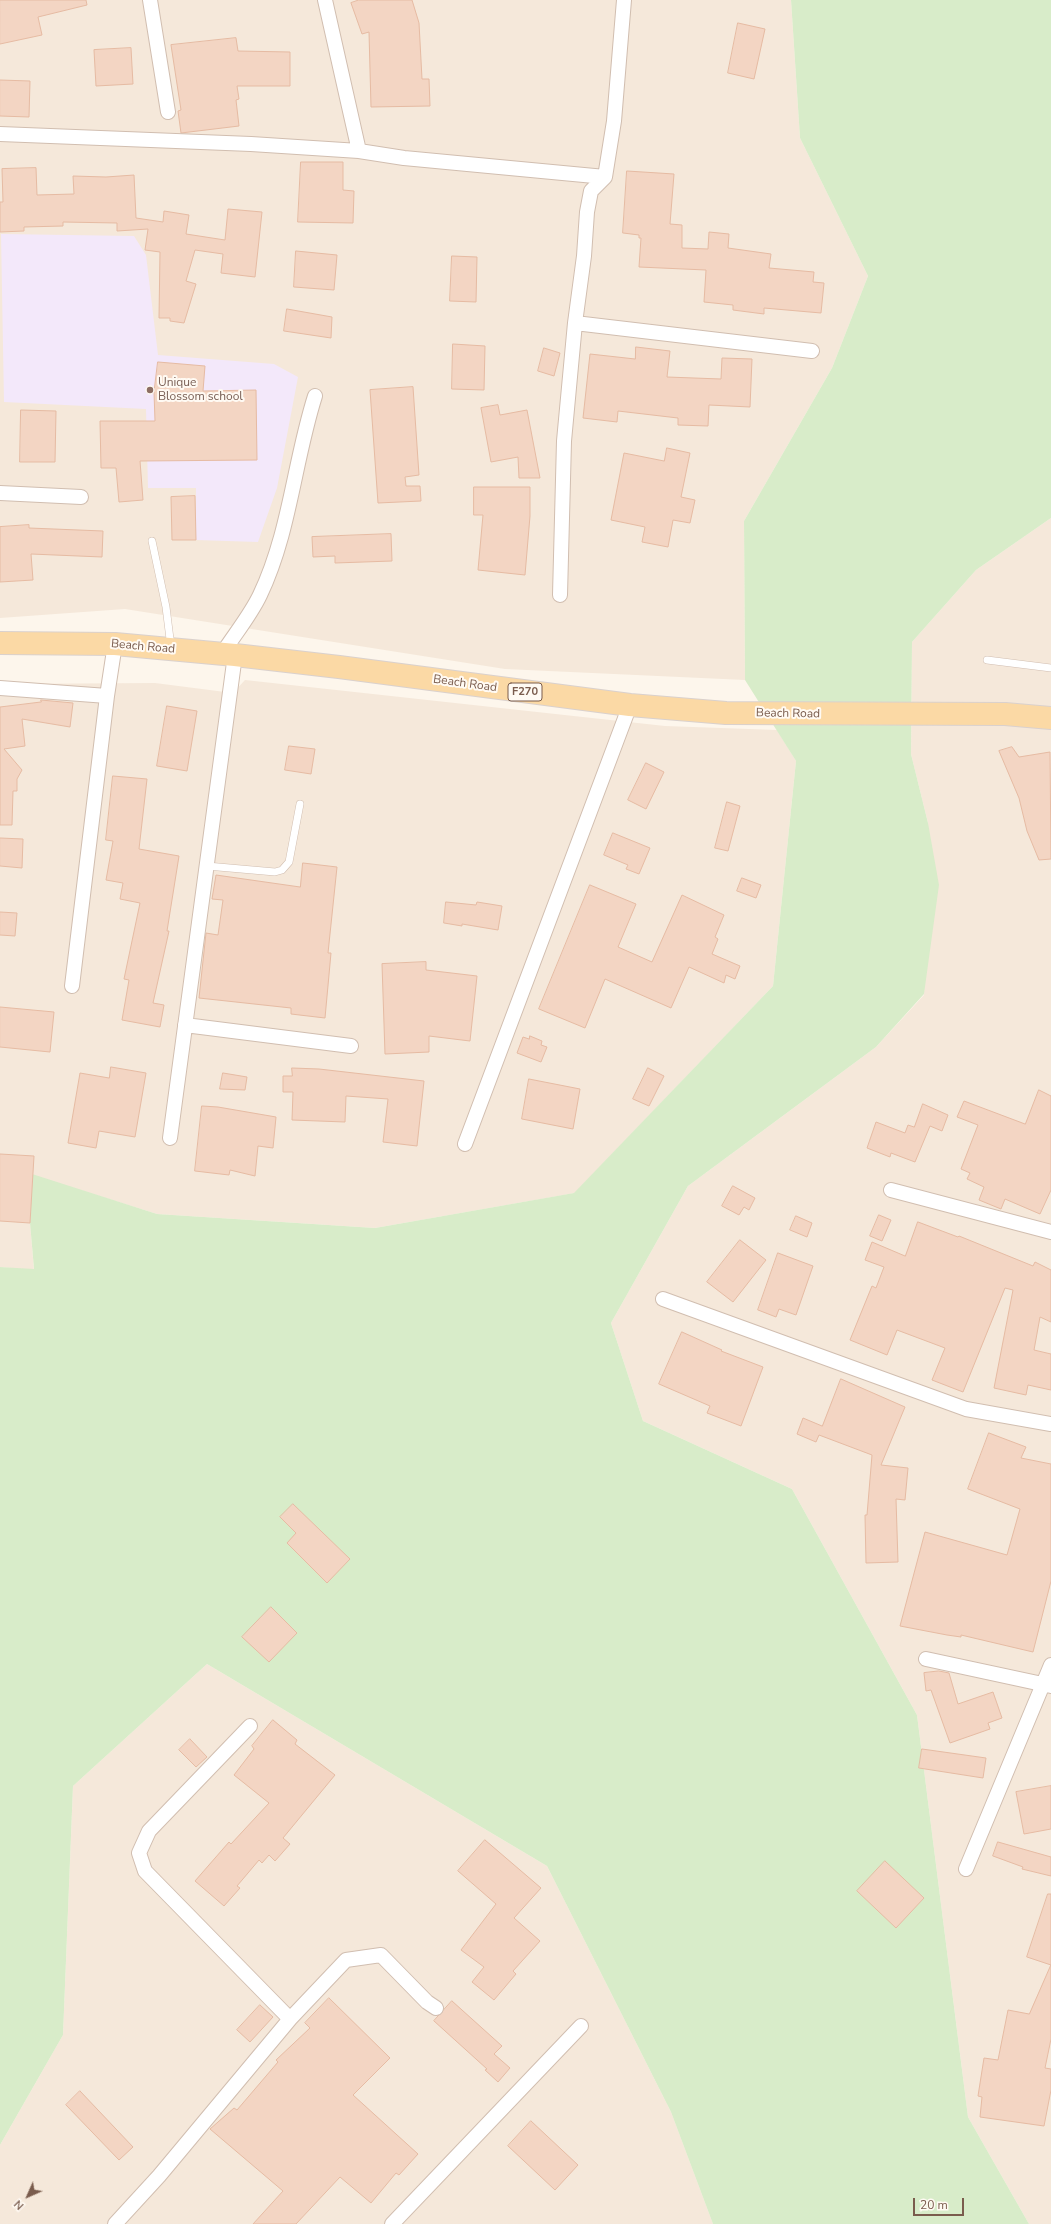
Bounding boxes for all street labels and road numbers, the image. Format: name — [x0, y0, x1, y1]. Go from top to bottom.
street label: Beach Road — [110, 637, 176, 657]
street label: Beach Road — [432, 672, 498, 696]
road number: F270 — [508, 683, 542, 701]
street label: Beach Road — [756, 706, 820, 722]

